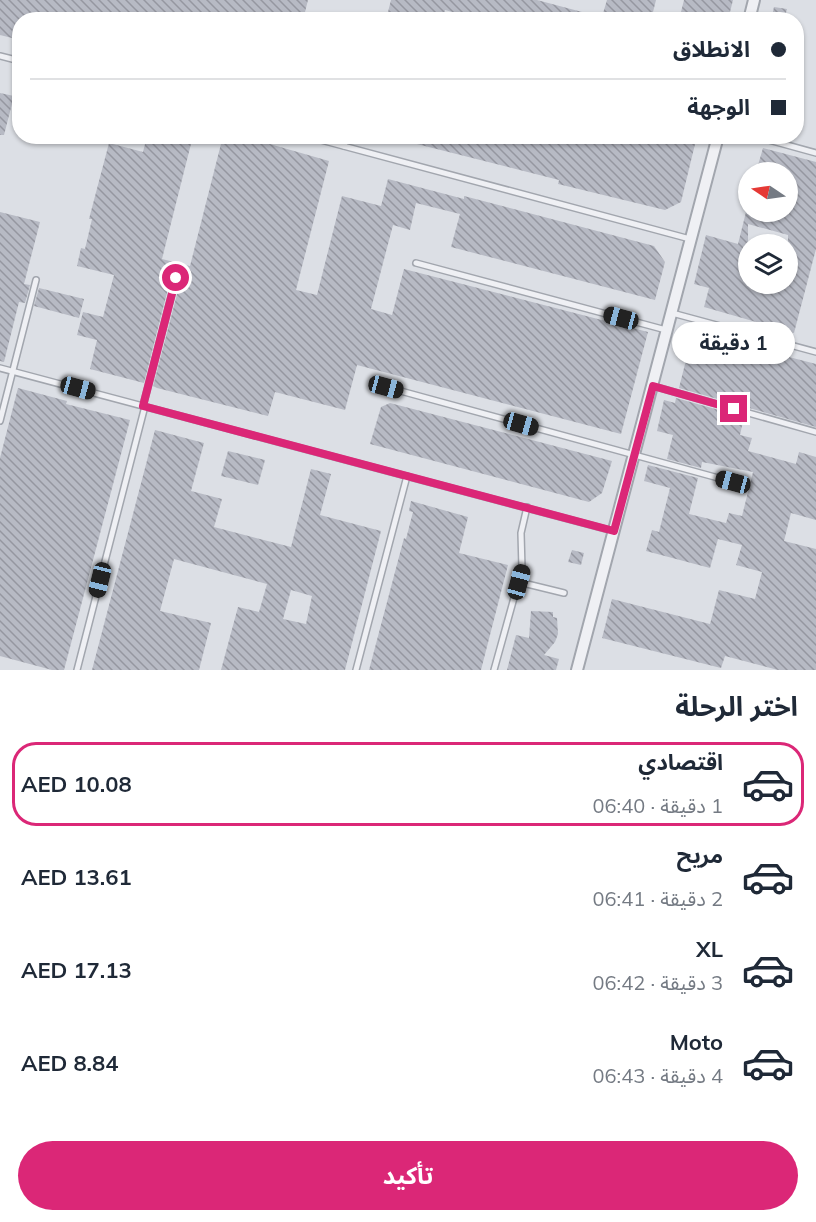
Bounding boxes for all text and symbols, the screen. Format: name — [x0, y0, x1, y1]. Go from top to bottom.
text: الانطلاق — [673, 35, 750, 63]
text: الوجهة — [687, 93, 750, 121]
north arrow — [738, 162, 798, 222]
map controls — [738, 162, 798, 294]
button: layers — [738, 234, 798, 294]
route start — [162, 264, 189, 291]
car — [601, 305, 641, 331]
callout: 1 دقيقة — [672, 322, 795, 364]
text: 1 دقيقة — [700, 330, 767, 355]
car — [366, 374, 406, 400]
car — [58, 375, 98, 401]
route end — [720, 395, 747, 422]
car — [501, 410, 541, 438]
car — [713, 469, 753, 495]
car — [87, 560, 113, 600]
car — [506, 562, 532, 602]
text: اختر الرحلة — [675, 689, 798, 723]
text: اقتصادي — [638, 748, 723, 776]
icon: car — [741, 757, 795, 811]
text: AED 10.08 — [21, 770, 132, 798]
text: 1 دقيقة · 06:40 — [593, 793, 723, 818]
text: مريح — [677, 841, 723, 869]
icon: car — [741, 850, 795, 904]
text: AED 13.61 — [21, 863, 132, 891]
text: 2 دقيقة · 06:41 — [593, 886, 723, 911]
text: XL — [696, 935, 723, 963]
icon: car — [741, 943, 795, 997]
text: AED 17.13 — [21, 956, 132, 984]
text: 3 دقيقة · 06:42 — [593, 970, 723, 995]
text: Moto — [670, 1028, 723, 1056]
icon: car — [741, 1036, 795, 1090]
text: AED 8.84 — [21, 1049, 118, 1077]
text: 4 دقيقة · 06:43 — [593, 1063, 723, 1088]
button: تأكيد — [18, 1141, 798, 1210]

